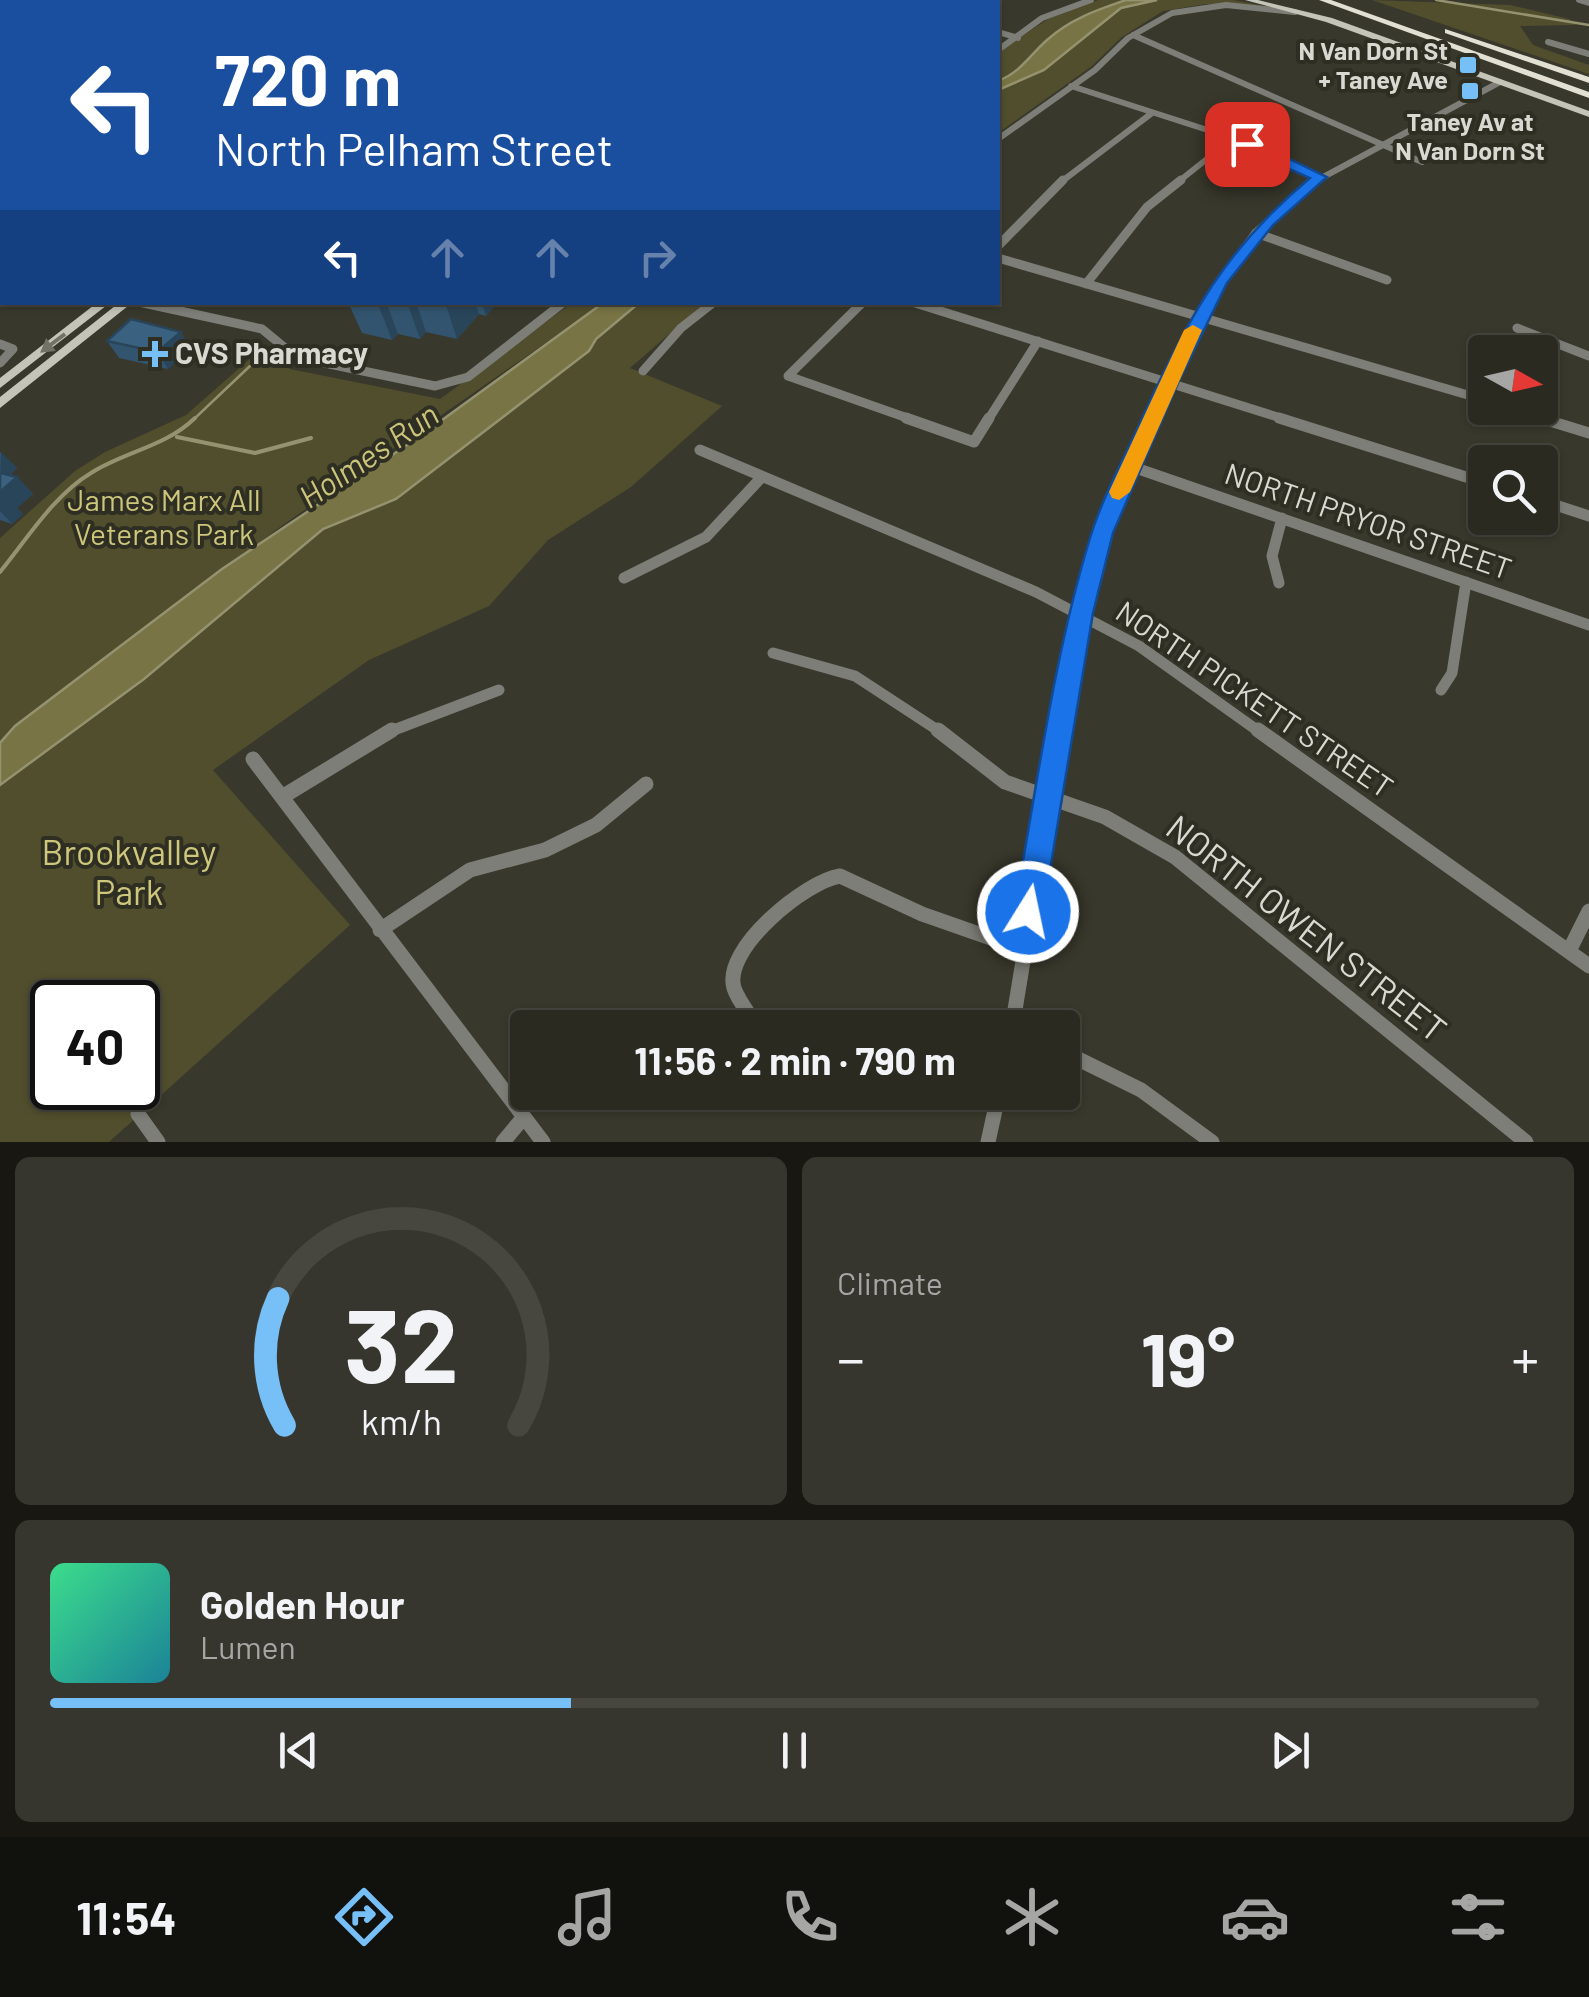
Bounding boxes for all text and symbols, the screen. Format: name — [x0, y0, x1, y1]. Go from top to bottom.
place label: N Van Dorn St + Taney Ave — [1298, 35, 1448, 94]
text: 720 m — [215, 36, 401, 120]
icon: left — [50, 40, 180, 170]
marker: N Van Dorn St + Taney Ave — [1457, 54, 1479, 76]
marker: Taney Av at N Van Dorn St — [1459, 80, 1481, 102]
pin — [1205, 102, 1290, 187]
place label: Taney Av at N Van Dorn St — [1395, 106, 1545, 165]
icon: arrive — [1220, 117, 1275, 172]
text: North Pelham Street — [215, 121, 613, 175]
icon: left — [315, 230, 370, 285]
icon: ahead — [420, 230, 475, 285]
icon: ahead — [525, 230, 580, 285]
icon: right — [630, 230, 685, 285]
one-way arrow — [40, 332, 66, 353]
place label: CVS Pharmacy — [175, 334, 368, 370]
north arrow — [1468, 335, 1558, 425]
map controls — [1468, 335, 1558, 535]
marker: CVS Pharmacy — [144, 343, 166, 365]
water label: Holmes Run — [291, 394, 445, 515]
button: search — [1468, 445, 1558, 535]
street label: NORTH PRYOR STREET — [1221, 454, 1517, 586]
park label: James Marx All Veterans Park — [67, 481, 261, 551]
street label: NORTH PICKETT STREET — [1110, 592, 1400, 804]
street label: NORTH OWEN STREET — [1159, 805, 1456, 1050]
park label: Brookvalley Park — [42, 830, 216, 912]
position arrow — [976, 860, 1080, 964]
speed limit sign: 40 — [30, 980, 160, 1110]
text: 11:56 · 2 min · 790 m — [634, 1037, 956, 1083]
text: Climate — [837, 1263, 943, 1301]
text: 32 — [344, 1279, 458, 1404]
text: 19° — [1141, 1312, 1235, 1402]
text: − — [837, 1324, 865, 1390]
text: + — [1511, 1324, 1539, 1390]
text: km/h — [361, 1399, 441, 1442]
text: Golden Hour — [200, 1581, 405, 1627]
text: Lumen — [200, 1627, 296, 1665]
icon: previous — [271, 1723, 326, 1778]
icon: pause — [767, 1723, 822, 1778]
icon: next — [1263, 1723, 1318, 1778]
icon: directions — [329, 1882, 399, 1952]
icon: music — [552, 1882, 622, 1952]
icon: phone — [775, 1882, 845, 1952]
icon: climate — [997, 1882, 1067, 1952]
icon: car — [1220, 1882, 1290, 1952]
icon: filters — [1443, 1882, 1513, 1952]
text: 11:54 — [76, 1890, 176, 1944]

